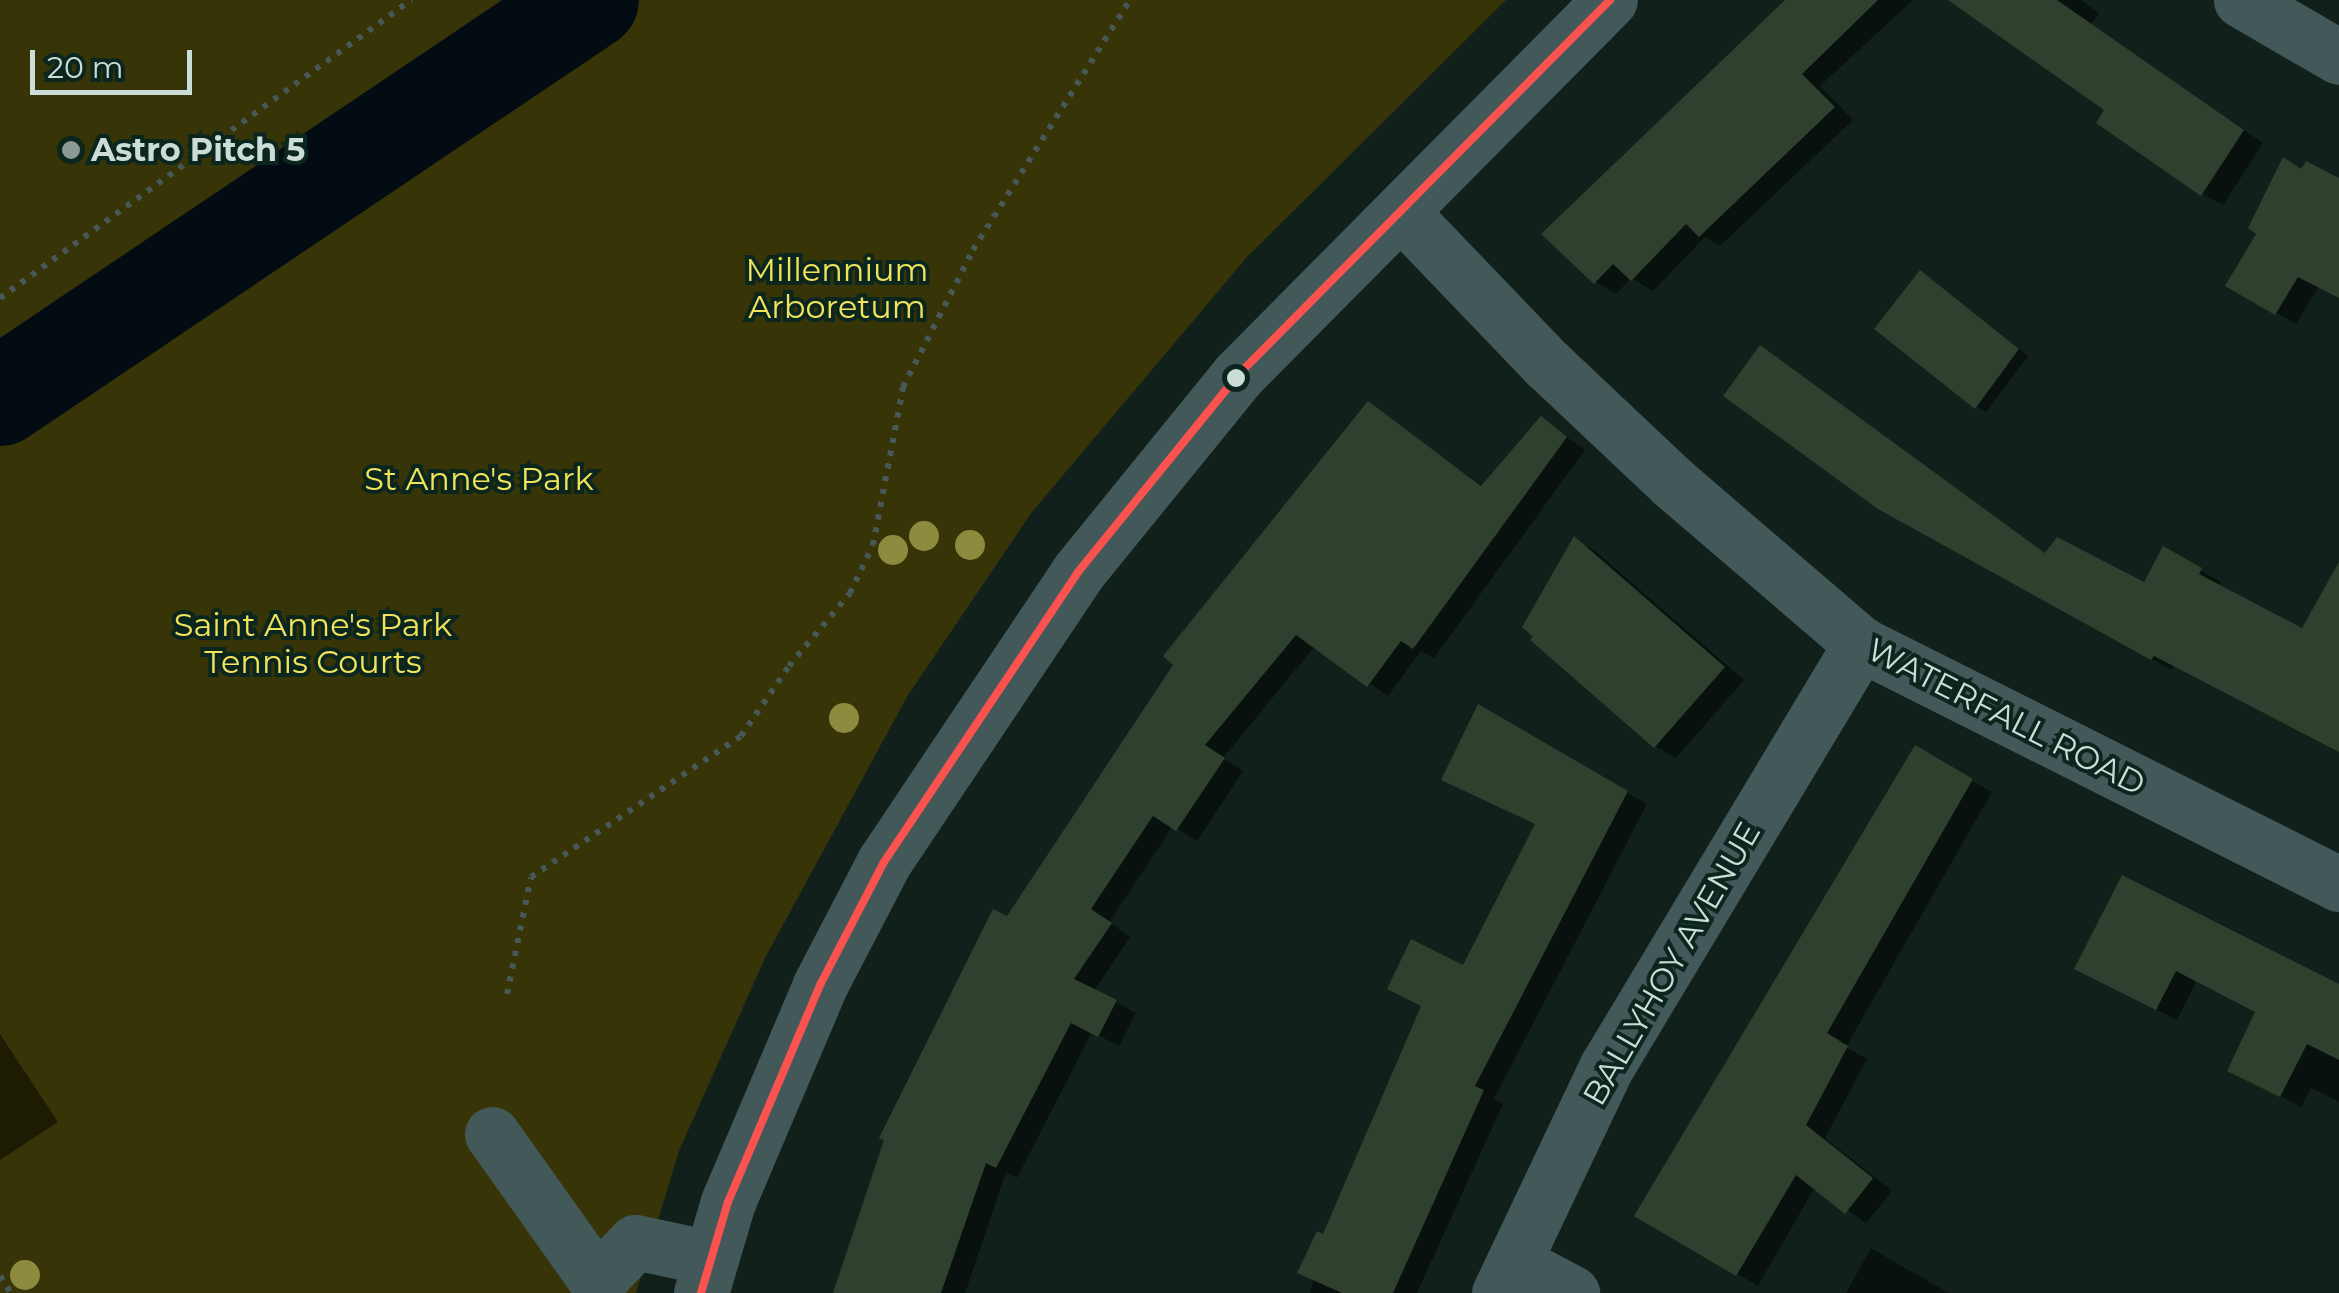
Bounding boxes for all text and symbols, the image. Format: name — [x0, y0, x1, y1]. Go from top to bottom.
scale bar — [35, 30, 198, 92]
text: 20 m — [47, 49, 124, 86]
place label: Astro Pitch 5 — [91, 131, 305, 169]
marker: Astro Pitch 5 — [60, 139, 82, 161]
park label: Millennium Arboretum — [745, 252, 929, 327]
unlabelled marker — [1226, 368, 1246, 388]
park label: St Anne's Park — [364, 460, 594, 498]
park label: Saint Anne's Park Tennis Courts — [174, 607, 452, 682]
street label: WATERFALL ROAD — [1861, 630, 2151, 804]
street label: BALLYHOY AVENUE — [1575, 816, 1769, 1112]

